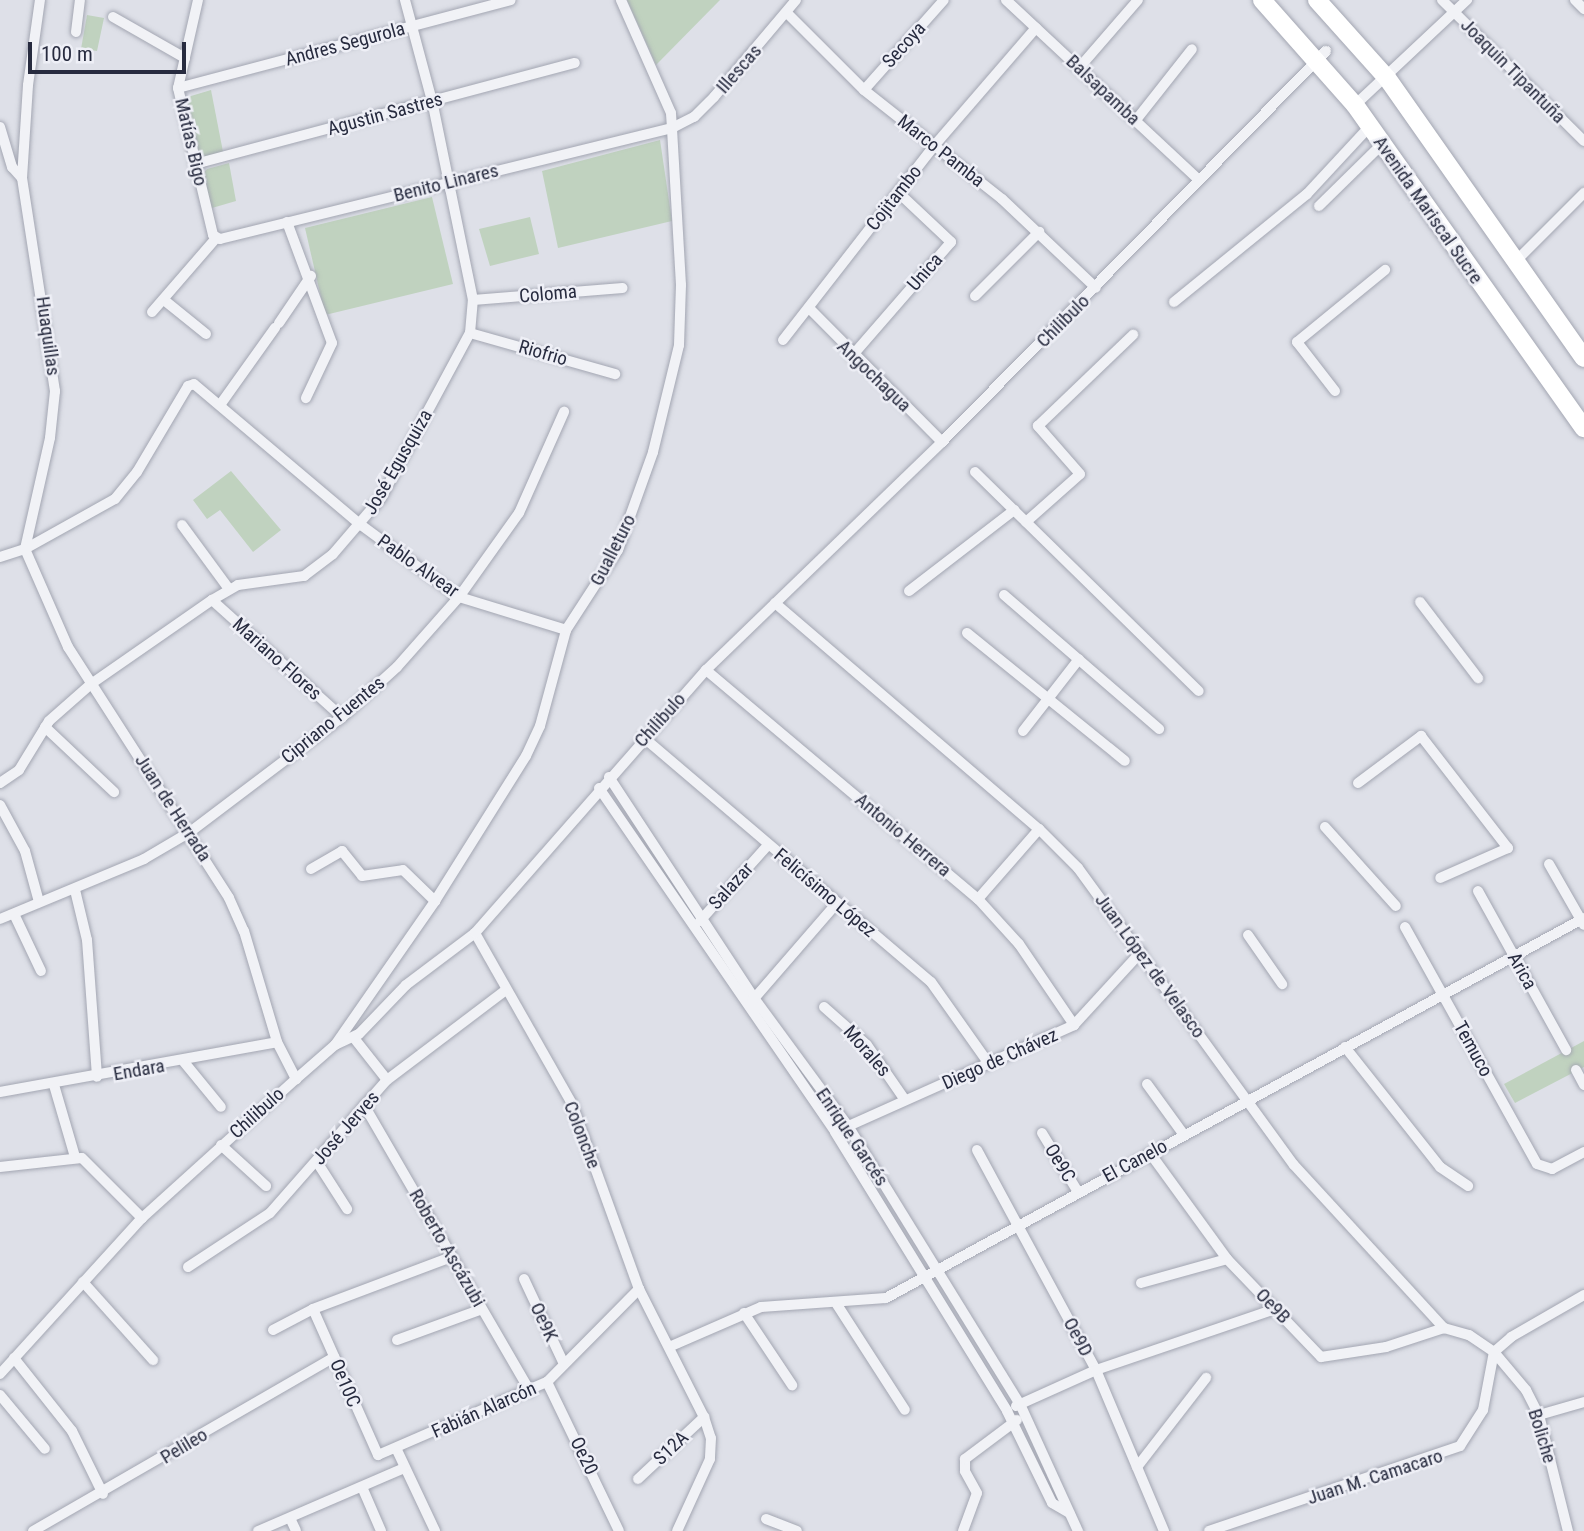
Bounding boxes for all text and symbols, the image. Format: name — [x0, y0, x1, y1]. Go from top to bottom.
street label: Joaquin Tipantuña — [1456, 14, 1570, 128]
street label: Andres Segurola — [283, 17, 407, 71]
street label: Secoya — [878, 17, 930, 73]
scale bar — [32, 28, 189, 72]
street label: Illescas — [712, 40, 766, 98]
text: 100 m — [41, 42, 93, 66]
street label: Balsapamba — [1061, 50, 1145, 130]
street label: Agustin Sastres — [325, 88, 445, 140]
street label: Matías Bigo — [170, 96, 212, 188]
street label: Marco Pamba — [893, 110, 989, 192]
street label: Avenida Mariscal Sucre — [1368, 132, 1488, 288]
street label: Benito Linares — [391, 159, 501, 207]
street label: Cojitambo — [861, 161, 927, 235]
street label: Unica — [903, 249, 947, 295]
street label: Coloma — [518, 280, 578, 308]
street label: Chilibulo — [1032, 290, 1094, 352]
street label: Huaquillas — [31, 295, 65, 377]
street label: Riofrio — [516, 335, 570, 371]
street label: Angochagua — [832, 335, 916, 417]
street label: José Egusquiza — [359, 405, 437, 519]
street label: Gualleturo — [585, 510, 641, 590]
street label: Pablo Alvear — [373, 530, 463, 602]
street label: Mariano Flores — [228, 613, 326, 705]
street label: Cipriano Fuentes — [277, 671, 389, 769]
street label: Chilibulo — [630, 688, 690, 752]
street label: Juan de Herrada — [130, 750, 216, 866]
street label: Antonio Herrera — [850, 788, 956, 882]
street label: Felicísimo López — [769, 844, 881, 942]
street label: Salazar — [704, 858, 758, 914]
street label: Juan López de Velasco — [1090, 889, 1210, 1043]
street label: Arica — [1503, 948, 1541, 994]
street label: Temuco — [1449, 1017, 1497, 1081]
street label: Morales — [839, 1021, 895, 1081]
street label: Diego de Chávez — [939, 1023, 1061, 1095]
street label: Endara — [112, 1054, 166, 1086]
street label: Chilibulo — [225, 1083, 289, 1143]
street label: Enrique Garcés — [811, 1084, 893, 1190]
street label: José Jerves — [308, 1086, 384, 1170]
street label: Colonche — [559, 1098, 605, 1172]
street label: El Canelo — [1099, 1134, 1171, 1188]
street label: Oe9C — [1040, 1140, 1080, 1186]
street label: Roberto Ascázubi — [404, 1185, 490, 1311]
street label: Oe9B — [1251, 1284, 1295, 1328]
street label: Oe9K — [525, 1299, 563, 1345]
street label: Oe9D — [1058, 1314, 1098, 1360]
street label: Oe10C — [325, 1356, 365, 1410]
street label: Fabián Alarcón — [428, 1377, 540, 1443]
street label: Boliche — [1523, 1406, 1561, 1466]
street label: Pelileo — [156, 1423, 212, 1469]
street label: S12A — [649, 1426, 693, 1470]
street label: Oe20 — [565, 1433, 603, 1479]
street label: Juan M. Camacaro — [1304, 1444, 1446, 1510]

